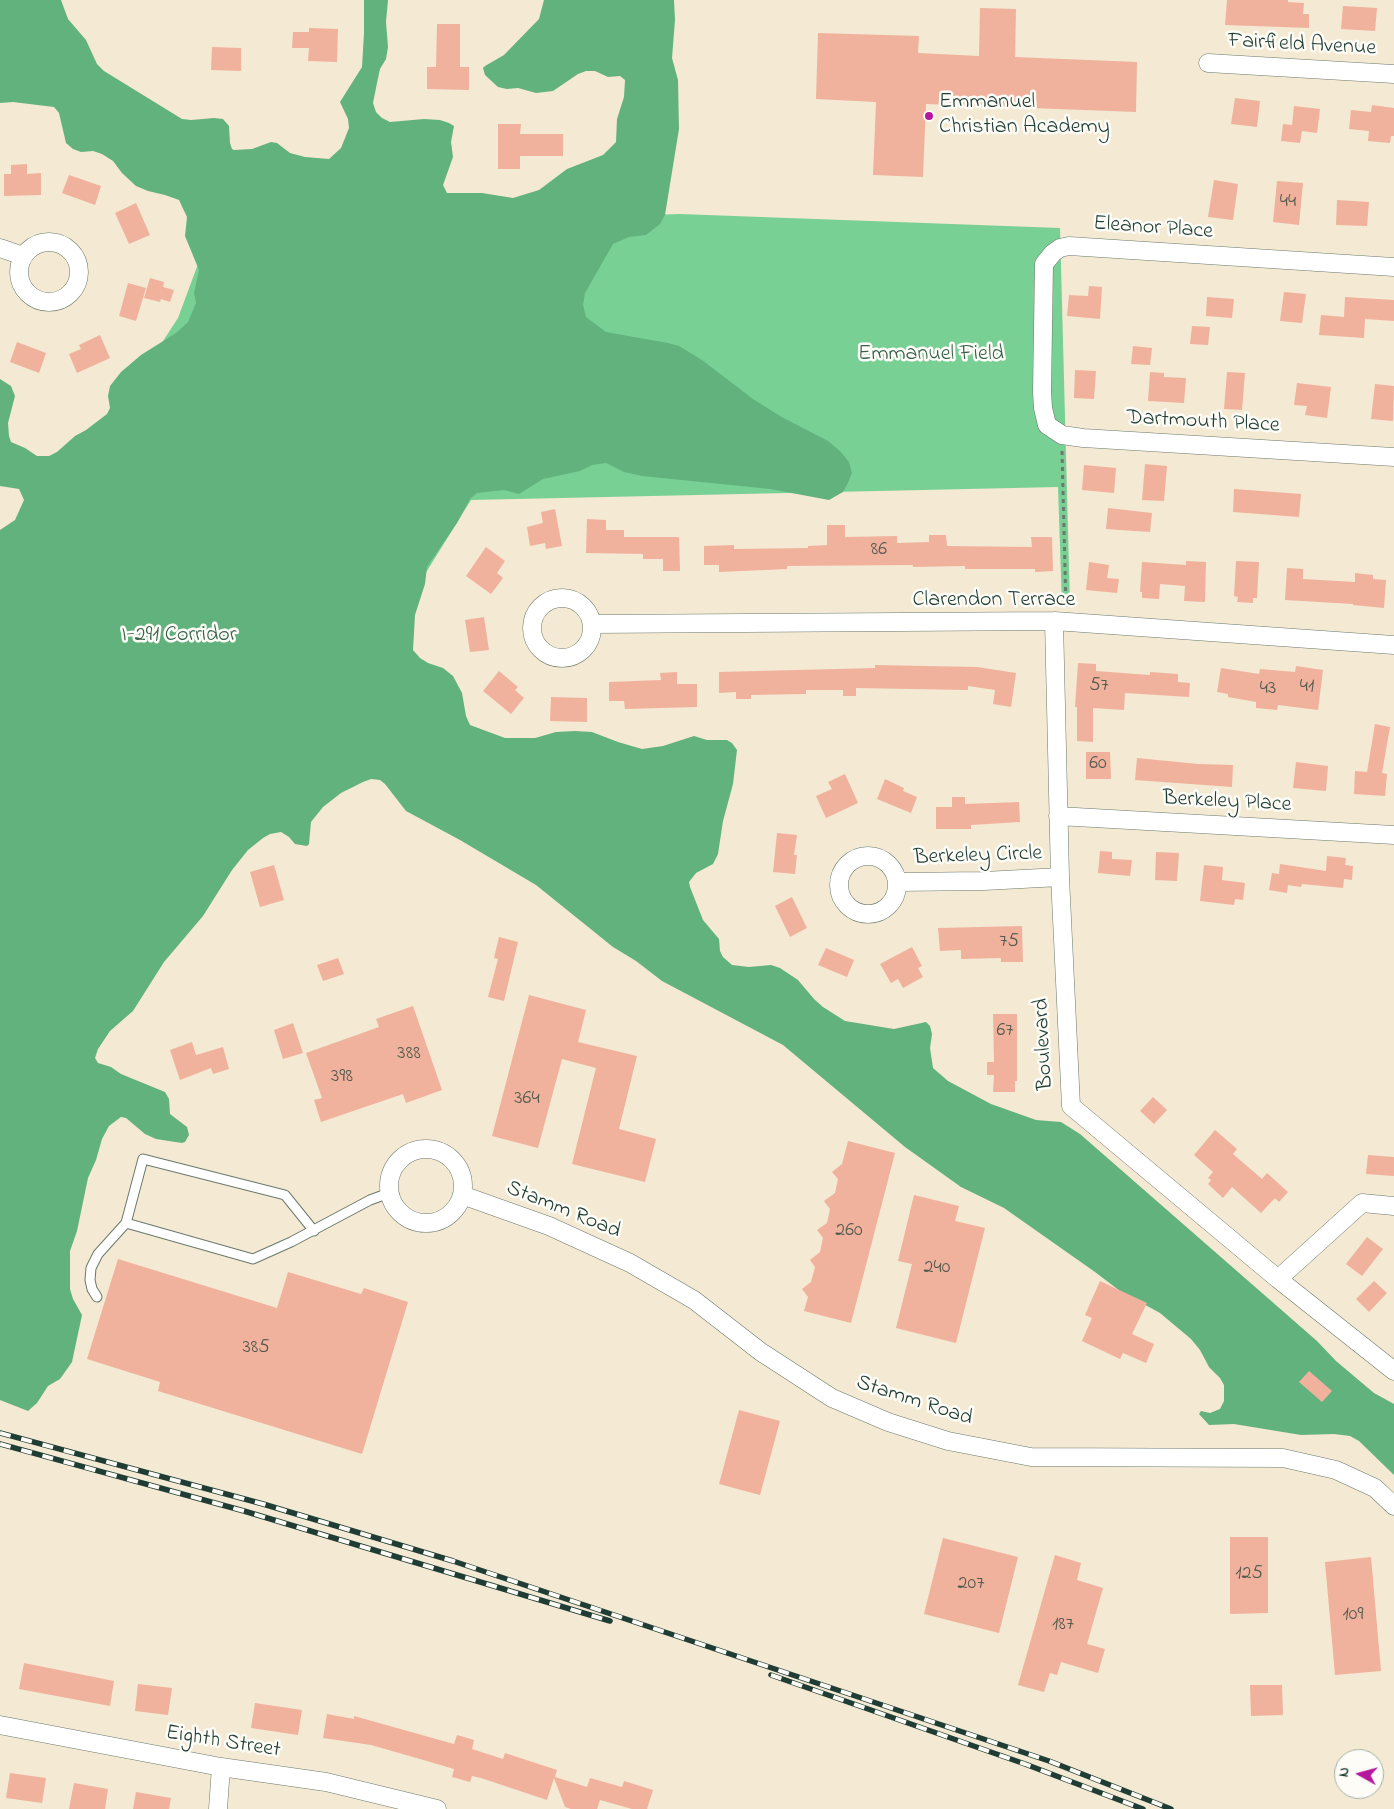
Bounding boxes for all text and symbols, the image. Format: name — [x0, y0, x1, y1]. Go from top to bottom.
street label: Fairfield Avenue — [1227, 29, 1377, 63]
place label: Emmanuel Christian Academy — [939, 90, 1110, 142]
marker: Emmanuel Christian Academy — [923, 110, 935, 122]
house number: 44 — [1280, 191, 1296, 215]
street label: Eleanor Place — [1092, 212, 1214, 246]
park label: Emmanuel Field — [858, 342, 1004, 368]
street label: Dartmouth Place — [1126, 406, 1280, 440]
house number: 86 — [871, 539, 887, 563]
street label: Clarendon Terrace — [913, 588, 1075, 614]
park label: I-291 Corridor — [121, 623, 237, 649]
house number: 57 — [1089, 675, 1109, 699]
house number: 41 — [1300, 676, 1314, 700]
house number: 43 — [1260, 678, 1276, 702]
house number: 60 — [1089, 753, 1107, 777]
street label: Berkeley Place — [1162, 786, 1292, 820]
street label: Berkeley Circle — [913, 842, 1043, 872]
house number: 75 — [999, 931, 1019, 955]
street label: Boulevard — [1029, 997, 1061, 1091]
house number: 67 — [996, 1020, 1014, 1044]
house number: 388 — [397, 1043, 421, 1067]
house number: 398 — [331, 1066, 353, 1090]
house number: 364 — [514, 1088, 540, 1112]
street label: Stamm Road — [502, 1176, 624, 1246]
house number: 260 — [835, 1220, 863, 1244]
house number: 240 — [924, 1257, 950, 1281]
house number: 385 — [242, 1337, 270, 1361]
street label: Stamm Road — [852, 1371, 976, 1433]
house number: 125 — [1235, 1563, 1263, 1587]
house number: 207 — [958, 1573, 984, 1597]
house number: 109 — [1342, 1604, 1364, 1628]
house number: 187 — [1052, 1614, 1074, 1638]
street label: Eighth Street — [164, 1721, 282, 1765]
north arrow — [1334, 1749, 1384, 1799]
text: N — [1334, 1766, 1356, 1778]

